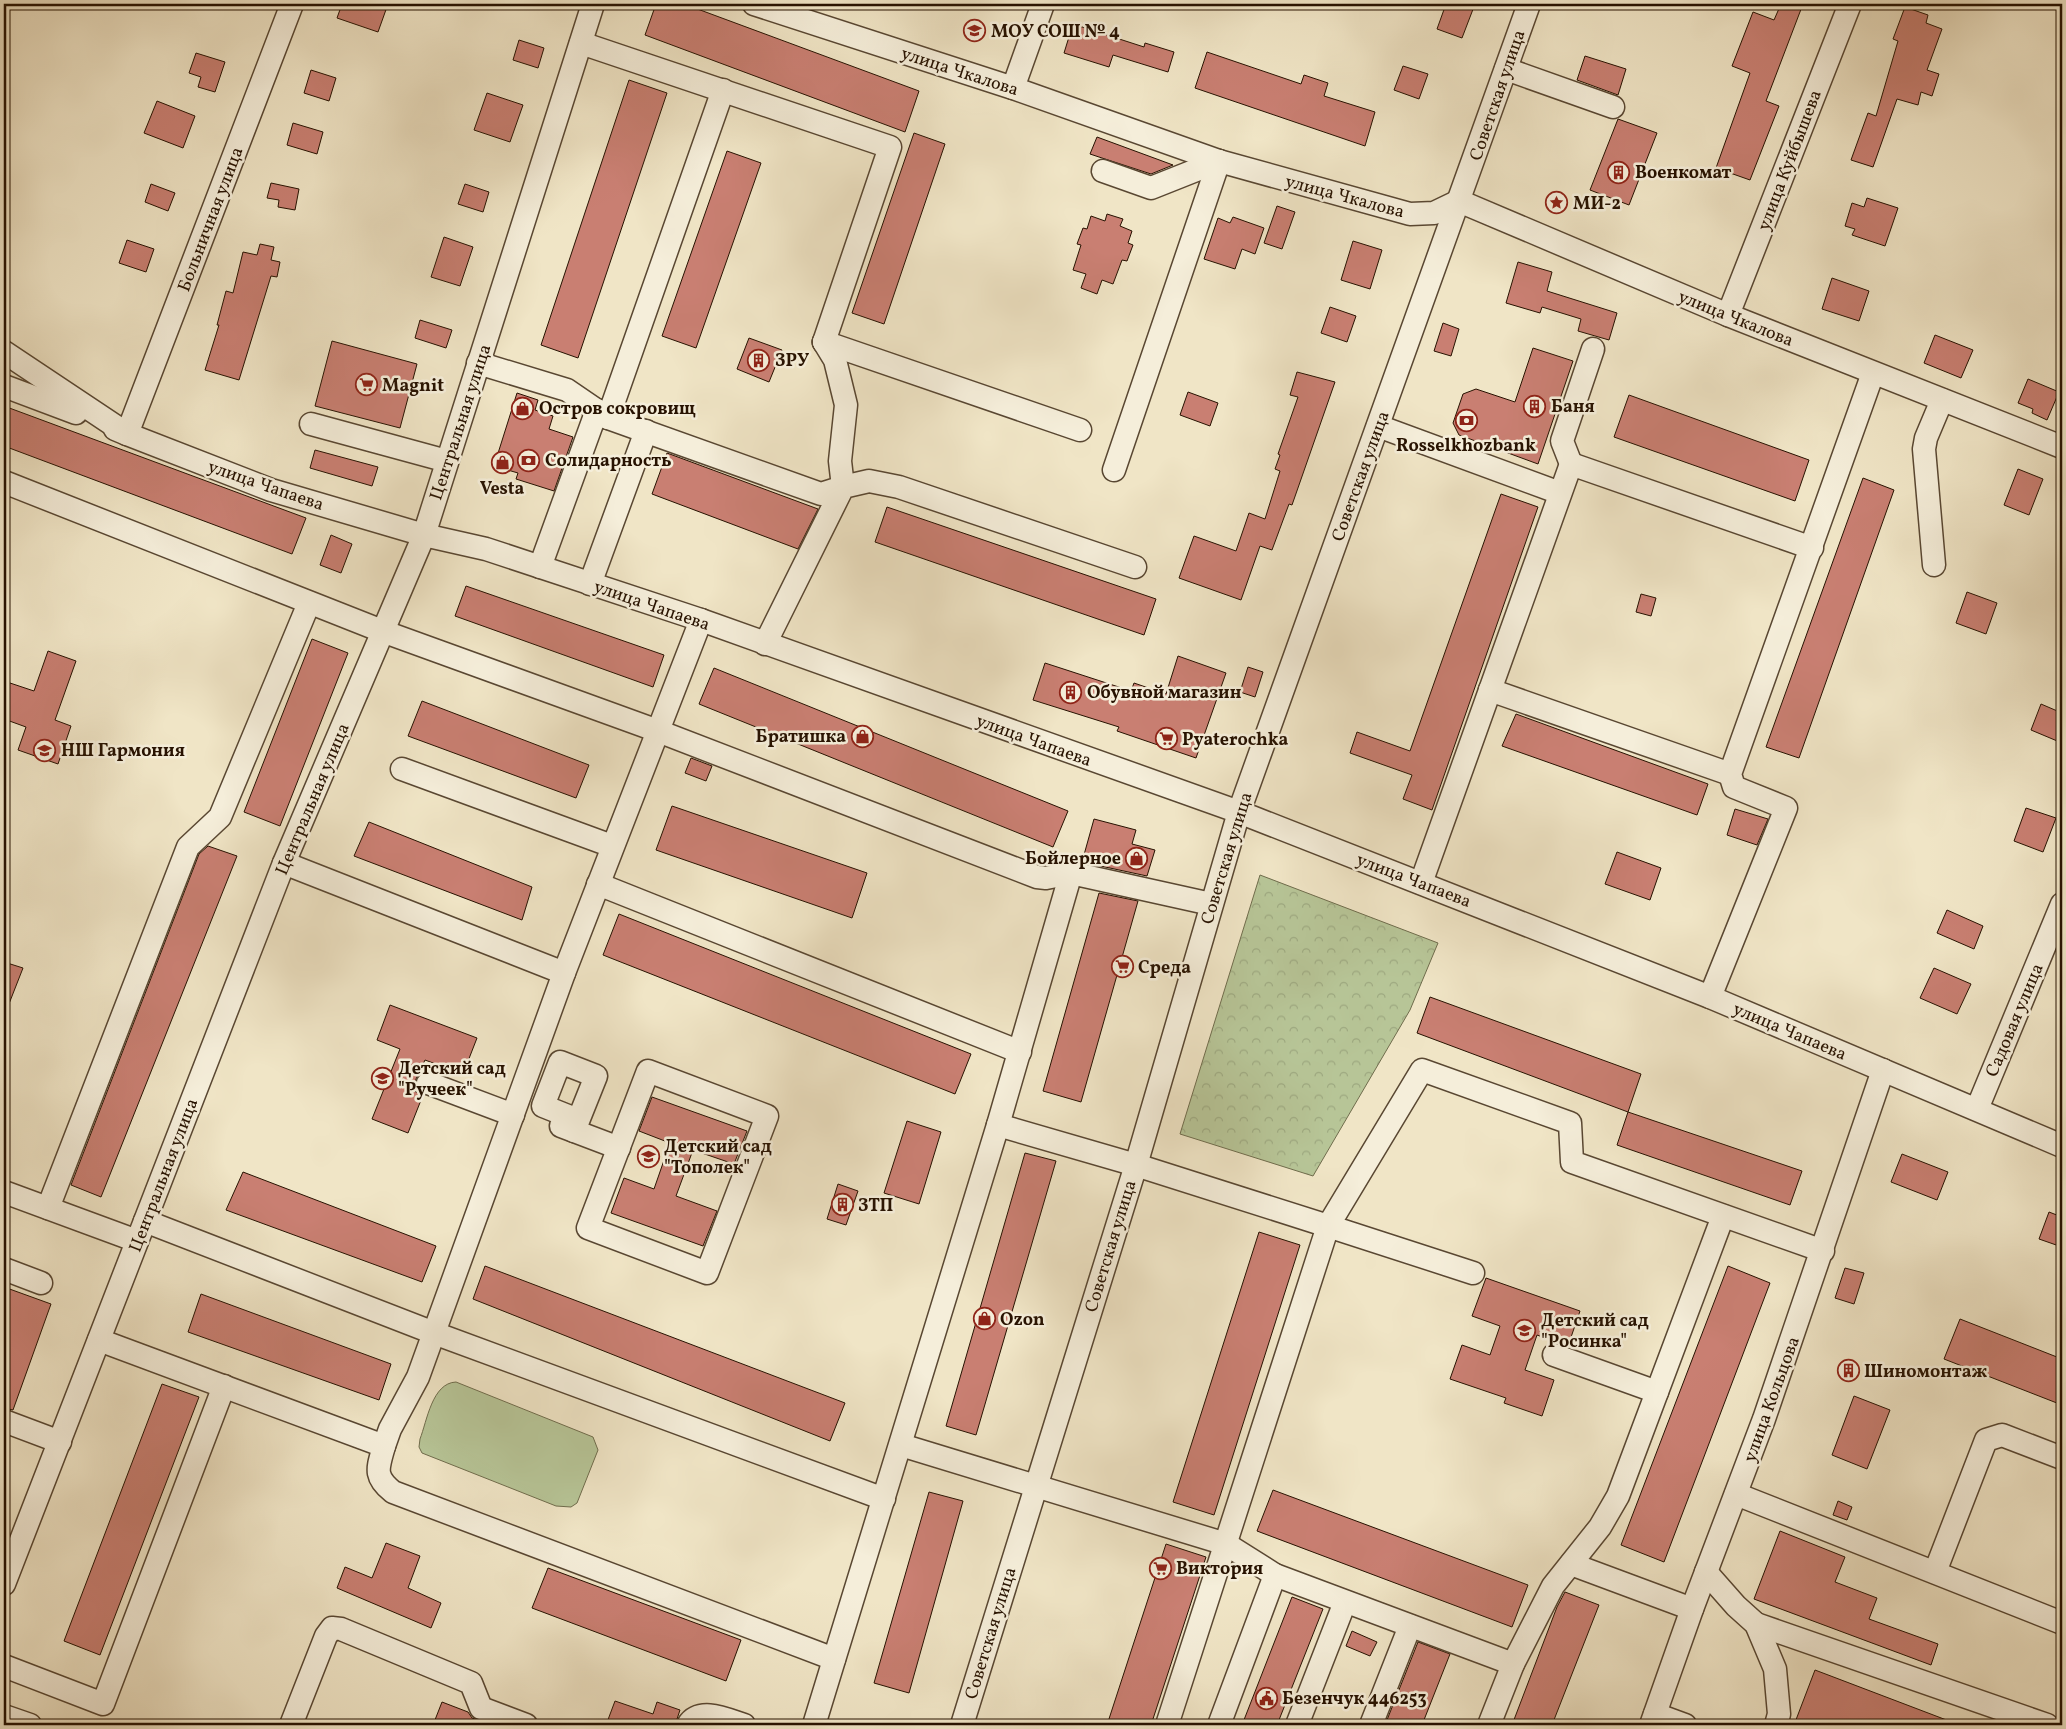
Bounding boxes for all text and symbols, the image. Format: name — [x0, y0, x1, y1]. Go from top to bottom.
school or university icon: МОУ СОШ № 4 — [963, 19, 987, 43]
place label: МОУ СОШ № 4 — [991, 20, 1120, 45]
street label: Советская улица — [1464, 27, 1533, 164]
street label: улица Чкалова — [897, 42, 1022, 103]
street label: улица Куйбышева — [1752, 86, 1829, 235]
street label: Больничная улица — [172, 143, 251, 296]
building icon: Военкомат — [1607, 160, 1631, 184]
place label: Военкомат — [1635, 161, 1732, 186]
street label: улица Чкалова — [1282, 170, 1407, 225]
place icon: МИ-2 — [1545, 191, 1569, 215]
place label: МИ-2 — [1573, 192, 1621, 217]
street label: улица Чкалова — [1674, 285, 1797, 354]
street label: Центральная улица — [424, 341, 499, 504]
building icon: ЗРУ — [747, 348, 771, 372]
place label: ЗРУ — [775, 349, 809, 374]
supermarket icon: Magnit — [354, 373, 378, 397]
place label: Magnit — [382, 374, 444, 399]
building icon: Баня — [1523, 394, 1547, 418]
place label: Баня — [1551, 395, 1595, 420]
shop icon: Остров сокровищ — [511, 396, 535, 420]
place label: Остров сокровищ — [539, 397, 696, 422]
street label: Советская улица — [1326, 408, 1397, 545]
bank icon: Rosselkhozbank — [1454, 408, 1478, 432]
place label: Rosselkhozbank — [1396, 434, 1536, 459]
bank icon: Солидарность — [517, 448, 541, 472]
place label: Солидарность — [545, 449, 672, 474]
shop icon: Vesta — [490, 451, 514, 475]
street label: улица Чапаева — [204, 455, 327, 518]
place label: Vesta — [480, 477, 524, 502]
street label: улица Чапаева — [590, 575, 713, 638]
building icon: Обувной магазин — [1059, 680, 1083, 704]
place label: Обувной магазин — [1087, 681, 1242, 706]
street label: улица Чапаева — [972, 709, 1095, 774]
street label: Центральная улица — [270, 720, 357, 879]
shop icon: Братишка — [850, 724, 874, 748]
place label: Братишка — [756, 725, 846, 750]
supermarket icon: Pyaterochka — [1154, 727, 1178, 751]
place label: Pyaterochka — [1182, 728, 1289, 753]
school or university icon: НШ Гармония — [33, 738, 57, 762]
place label: НШ Гармония — [61, 739, 185, 764]
street label: Советская улица — [1195, 789, 1259, 928]
shop icon: Бойлерное — [1125, 846, 1149, 870]
place label: Бойлерное — [1025, 847, 1121, 872]
street label: улица Чапаева — [1352, 848, 1475, 915]
supermarket icon: Среда — [1110, 955, 1134, 979]
place label: Среда — [1138, 956, 1191, 981]
street label: Садовая улица — [1980, 960, 2051, 1081]
street label: улица Чапаева — [1729, 997, 1850, 1068]
place label: Детский сад "Ручеек" — [398, 1057, 506, 1103]
school or university icon: Детский сад "Ручеек" — [370, 1066, 394, 1090]
street label: Центральная улица — [124, 1095, 205, 1256]
place label: Детский сад "Тополек" — [664, 1135, 772, 1181]
school or university icon: Детский сад "Тополек" — [636, 1144, 660, 1168]
street label: Советская улица — [1079, 1177, 1143, 1316]
building icon: ЗТП — [830, 1193, 854, 1217]
place label: ЗТП — [858, 1194, 893, 1219]
shop icon: Ozon — [972, 1307, 996, 1331]
place label: Ozon — [1000, 1308, 1045, 1333]
place label: Детский сад "Росинка" — [1541, 1309, 1649, 1355]
school or university icon: Детский сад "Росинка" — [1513, 1318, 1537, 1342]
street label: улица Кольцова — [1738, 1333, 1807, 1466]
building icon: Шиномонтаж — [1836, 1359, 1860, 1383]
place label: Шиномонтаж — [1864, 1360, 1987, 1385]
supermarket icon: Виктория — [1148, 1556, 1172, 1580]
place label: Виктория — [1176, 1557, 1263, 1582]
street label: Советская улица — [959, 1564, 1023, 1703]
public building icon: Безенчук 446253 — [1254, 1686, 1278, 1710]
place label: Безенчук 446253 — [1282, 1687, 1427, 1712]

